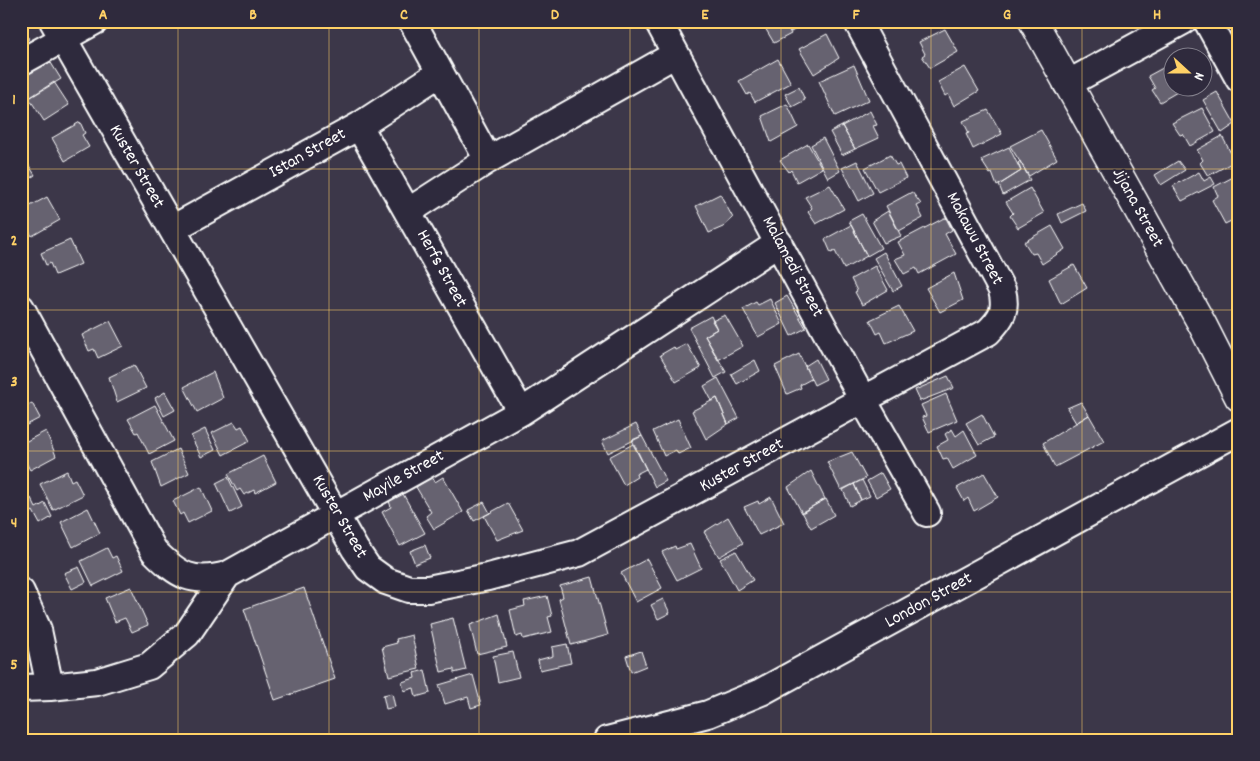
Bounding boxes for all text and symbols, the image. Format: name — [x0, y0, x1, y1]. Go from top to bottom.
text: A — [99, 4, 108, 27]
text: B — [249, 4, 257, 27]
text: C — [400, 4, 408, 27]
text: D — [551, 4, 560, 27]
text: E — [701, 4, 709, 27]
text: F — [852, 4, 860, 27]
text: G — [1003, 4, 1011, 27]
text: H — [1153, 4, 1161, 27]
north arrow — [1162, 48, 1212, 98]
text: N — [1188, 69, 1209, 83]
text: 1 — [12, 89, 16, 112]
street label: Kuster Street — [102, 121, 170, 214]
street label: Istan Street — [265, 122, 351, 185]
street label: Jijana Street — [1105, 164, 1169, 253]
street label: Makawu Street — [939, 188, 1009, 290]
street label: Malamedi Street — [755, 212, 829, 322]
street label: Herfs Street — [409, 226, 473, 313]
text: 2 — [11, 230, 18, 253]
text: 3 — [10, 371, 18, 394]
street label: Kuster Street — [695, 432, 789, 499]
street label: Mayile Street — [359, 444, 450, 510]
street label: Kuster Street — [305, 471, 373, 564]
text: 4 — [11, 512, 17, 535]
street label: London Street — [881, 567, 977, 635]
text: 5 — [10, 654, 18, 677]

